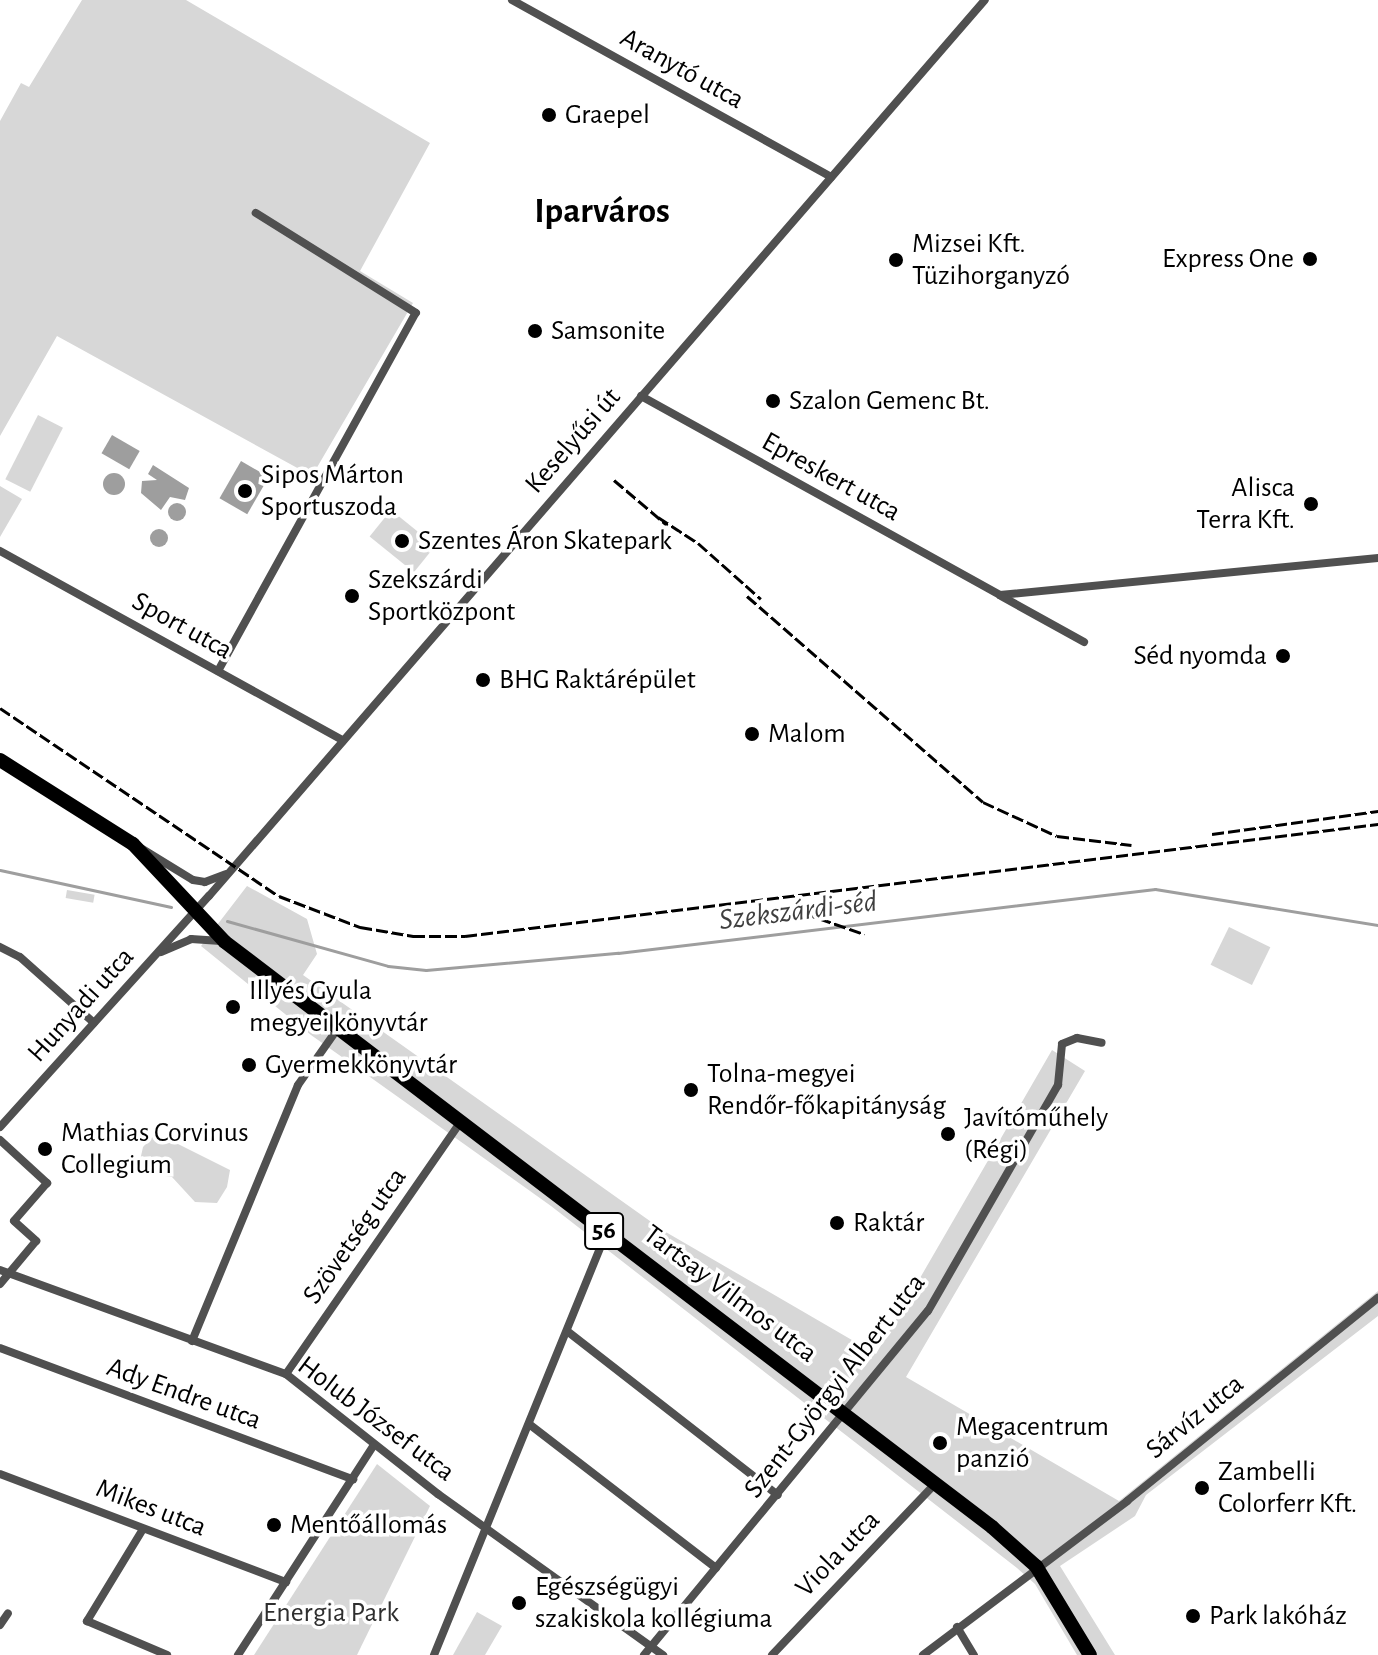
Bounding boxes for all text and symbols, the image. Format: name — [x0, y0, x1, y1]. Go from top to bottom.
street label: Aranytó utca — [614, 21, 750, 117]
place label: Graepel — [565, 98, 650, 132]
marker: Graepel — [540, 106, 558, 124]
district label: Iparváros — [534, 190, 670, 234]
place label: Mizsei Kft. Tüzihorganyzó — [912, 227, 1070, 293]
place label: Express One — [1162, 242, 1294, 276]
marker: Express One — [1301, 250, 1319, 268]
marker: Mizsei Kft. Tüzihorganyzó — [887, 251, 905, 269]
place label: Samsonite — [551, 314, 665, 348]
marker: Samsonite — [526, 322, 544, 340]
street label: Keselyűsi út — [518, 381, 628, 501]
place label: Szalon Gemenc Bt. — [789, 384, 990, 418]
marker: Szalon Gemenc Bt. — [764, 392, 782, 410]
street label: Epreskert utca — [756, 425, 906, 529]
place label: Sipos Márton Sportuszoda — [261, 458, 404, 524]
place label: Alisca Terra Kft. — [1196, 471, 1295, 537]
marker: Sipos Márton Sportuszoda — [236, 482, 254, 500]
marker: Alisca Terra Kft. — [1302, 495, 1320, 513]
place label: Szentes Áron Skatepark — [418, 524, 672, 558]
marker: Szentes Áron Skatepark — [393, 532, 411, 550]
place label: Szekszárdi Sportközpont — [368, 563, 515, 629]
street label: Sport utca — [126, 585, 238, 667]
marker: Szekszárdi Sportközpont — [343, 587, 361, 605]
place label: Séd nyomda — [1134, 639, 1267, 673]
marker: Séd nyomda — [1274, 647, 1292, 665]
place label: BHG Raktárépület — [499, 663, 696, 697]
marker: BHG Raktárépület — [474, 671, 492, 689]
place label: Malom — [768, 717, 846, 751]
marker: Malom — [743, 725, 761, 743]
water label: Szekszárdi-séd — [717, 883, 879, 939]
street label: Hunyadi utca — [21, 940, 141, 1070]
place label: Illyés Gyula megyei könyvtár — [249, 974, 428, 1040]
marker: Illyés Gyula megyei könyvtár — [224, 998, 242, 1016]
place label: Gyermekkönyvtár — [265, 1048, 457, 1082]
marker: Gyermekkönyvtár — [240, 1056, 258, 1074]
place label: Tolna-megyei Rendőr-főkapitányság — [707, 1057, 946, 1123]
marker: Tolna-megyei Rendőr-főkapitányság — [682, 1081, 700, 1099]
place label: Javítóműhely (Régi) — [964, 1101, 1108, 1167]
place label: Mathias Corvinus Collegium — [61, 1116, 248, 1182]
marker: Javítóműhely (Régi) — [939, 1125, 957, 1143]
marker: Mathias Corvinus Collegium — [36, 1140, 54, 1158]
street label: Szövetség utca — [296, 1161, 414, 1311]
place label: Raktár — [853, 1206, 924, 1240]
road number: 56 — [584, 1209, 624, 1253]
marker: Raktár — [828, 1214, 846, 1232]
street label: Tartsay Vilmos utca — [636, 1218, 824, 1370]
street label: Szent-Györgyi Albert utca — [737, 1267, 933, 1505]
street label: Holub József utca — [291, 1349, 461, 1489]
street label: Ady Endre utca — [102, 1351, 266, 1437]
street label: Sárvíz utca — [1139, 1368, 1251, 1466]
place label: Megacentrum panzió — [956, 1410, 1109, 1476]
marker: Megacentrum panzió — [931, 1434, 949, 1452]
place label: Zambelli Colorferr Kft. — [1218, 1455, 1357, 1521]
street label: Mikes utca — [91, 1472, 211, 1544]
marker: Zambelli Colorferr Kft. — [1193, 1479, 1211, 1497]
street label: Viola utca — [789, 1504, 887, 1604]
place label: Mentőállomás — [290, 1508, 447, 1542]
marker: Mentőállomás — [265, 1516, 283, 1534]
place label: Egészségügyi szakiskola kollégiuma — [535, 1570, 773, 1636]
marker: Egészségügyi szakiskola kollégiuma — [510, 1594, 528, 1612]
park label: Energia Park — [263, 1596, 399, 1630]
place label: Park lakóház — [1209, 1599, 1347, 1633]
marker: Park lakóház — [1184, 1607, 1202, 1625]

